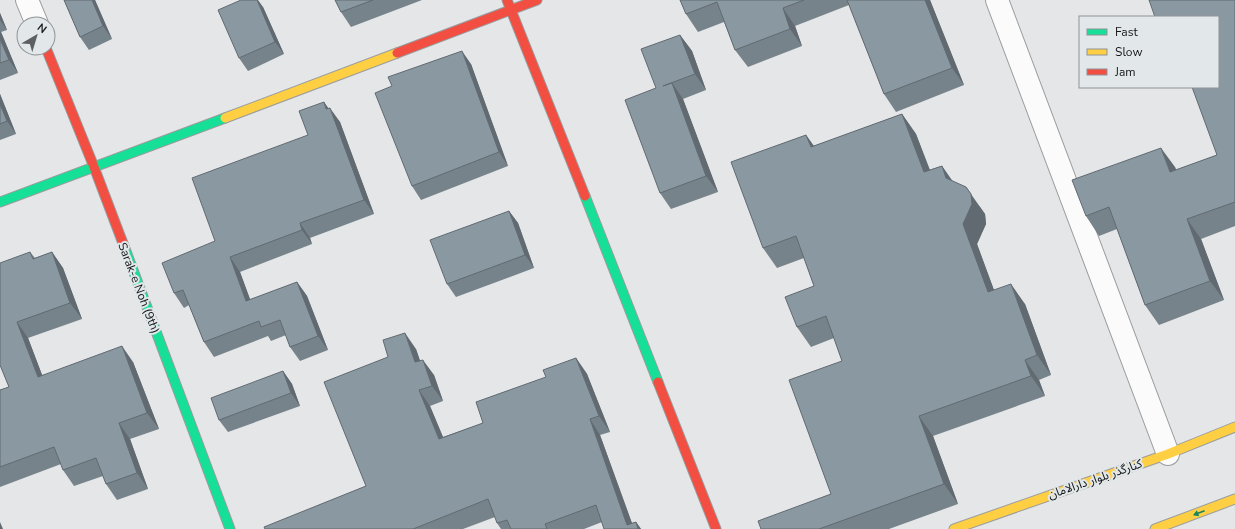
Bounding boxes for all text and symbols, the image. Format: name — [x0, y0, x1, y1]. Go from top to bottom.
north arrow — [16, 16, 56, 56]
legend — [1079, 16, 1219, 88]
text: N — [34, 20, 50, 37]
text: Fast — [1115, 24, 1138, 40]
text: Slow — [1115, 44, 1143, 60]
text: Jam — [1114, 64, 1136, 80]
street label: Sarak-e Noh (9th) — [114, 240, 164, 336]
street label: کنارگذر بلوار دارالامان — [1046, 455, 1145, 503]
one-way arrow — [1192, 510, 1204, 516]

